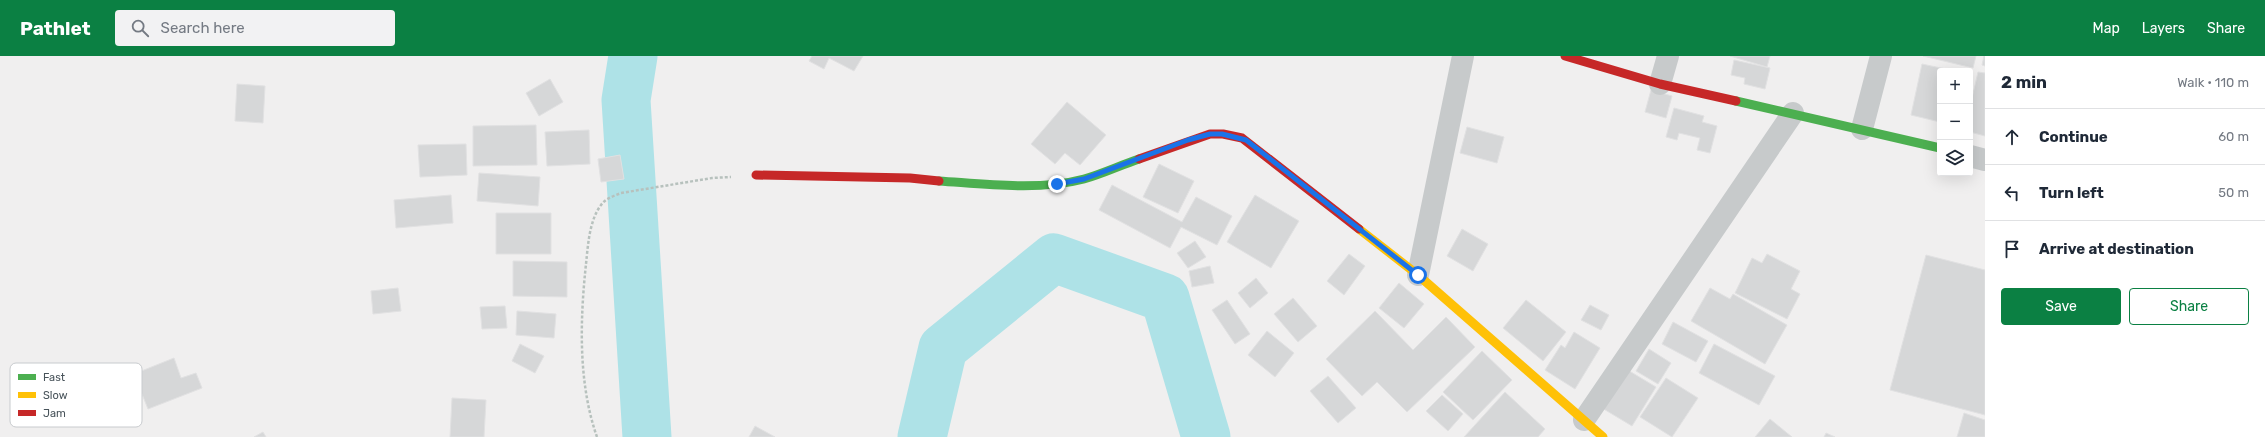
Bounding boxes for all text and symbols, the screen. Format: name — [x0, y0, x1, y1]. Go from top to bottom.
search box — [115, 10, 395, 46]
text: Pathlet — [20, 17, 91, 40]
icon: search — [129, 17, 151, 39]
text: Search here — [161, 19, 245, 37]
text: Map — [2093, 20, 2120, 37]
text: Layers — [2142, 20, 2185, 37]
text: Share — [2207, 20, 2245, 37]
map controls — [1937, 68, 1973, 176]
button: + — [1937, 68, 1973, 104]
text: 2 min — [2001, 72, 2047, 92]
text: Walk · 110 m — [2177, 75, 2249, 90]
button: − — [1937, 104, 1973, 140]
icon: ahead — [2001, 126, 2023, 148]
text: Continue — [2039, 128, 2108, 146]
text: 60 m — [2218, 129, 2249, 144]
button: layers — [1937, 140, 1973, 176]
route end — [1048, 175, 1066, 193]
icon: left — [2001, 182, 2023, 204]
text: Turn left — [2039, 184, 2104, 202]
text: 50 m — [2218, 185, 2249, 200]
icon: arrive — [2001, 238, 2023, 260]
text: Arrive at destination — [2039, 240, 2194, 258]
route start — [1409, 266, 1427, 284]
button: Save — [2001, 288, 2121, 325]
button: Share — [2129, 288, 2249, 325]
legend — [10, 363, 142, 427]
text: Fast — [43, 371, 66, 384]
text: Slow — [43, 389, 68, 402]
text: Jam — [43, 407, 66, 420]

